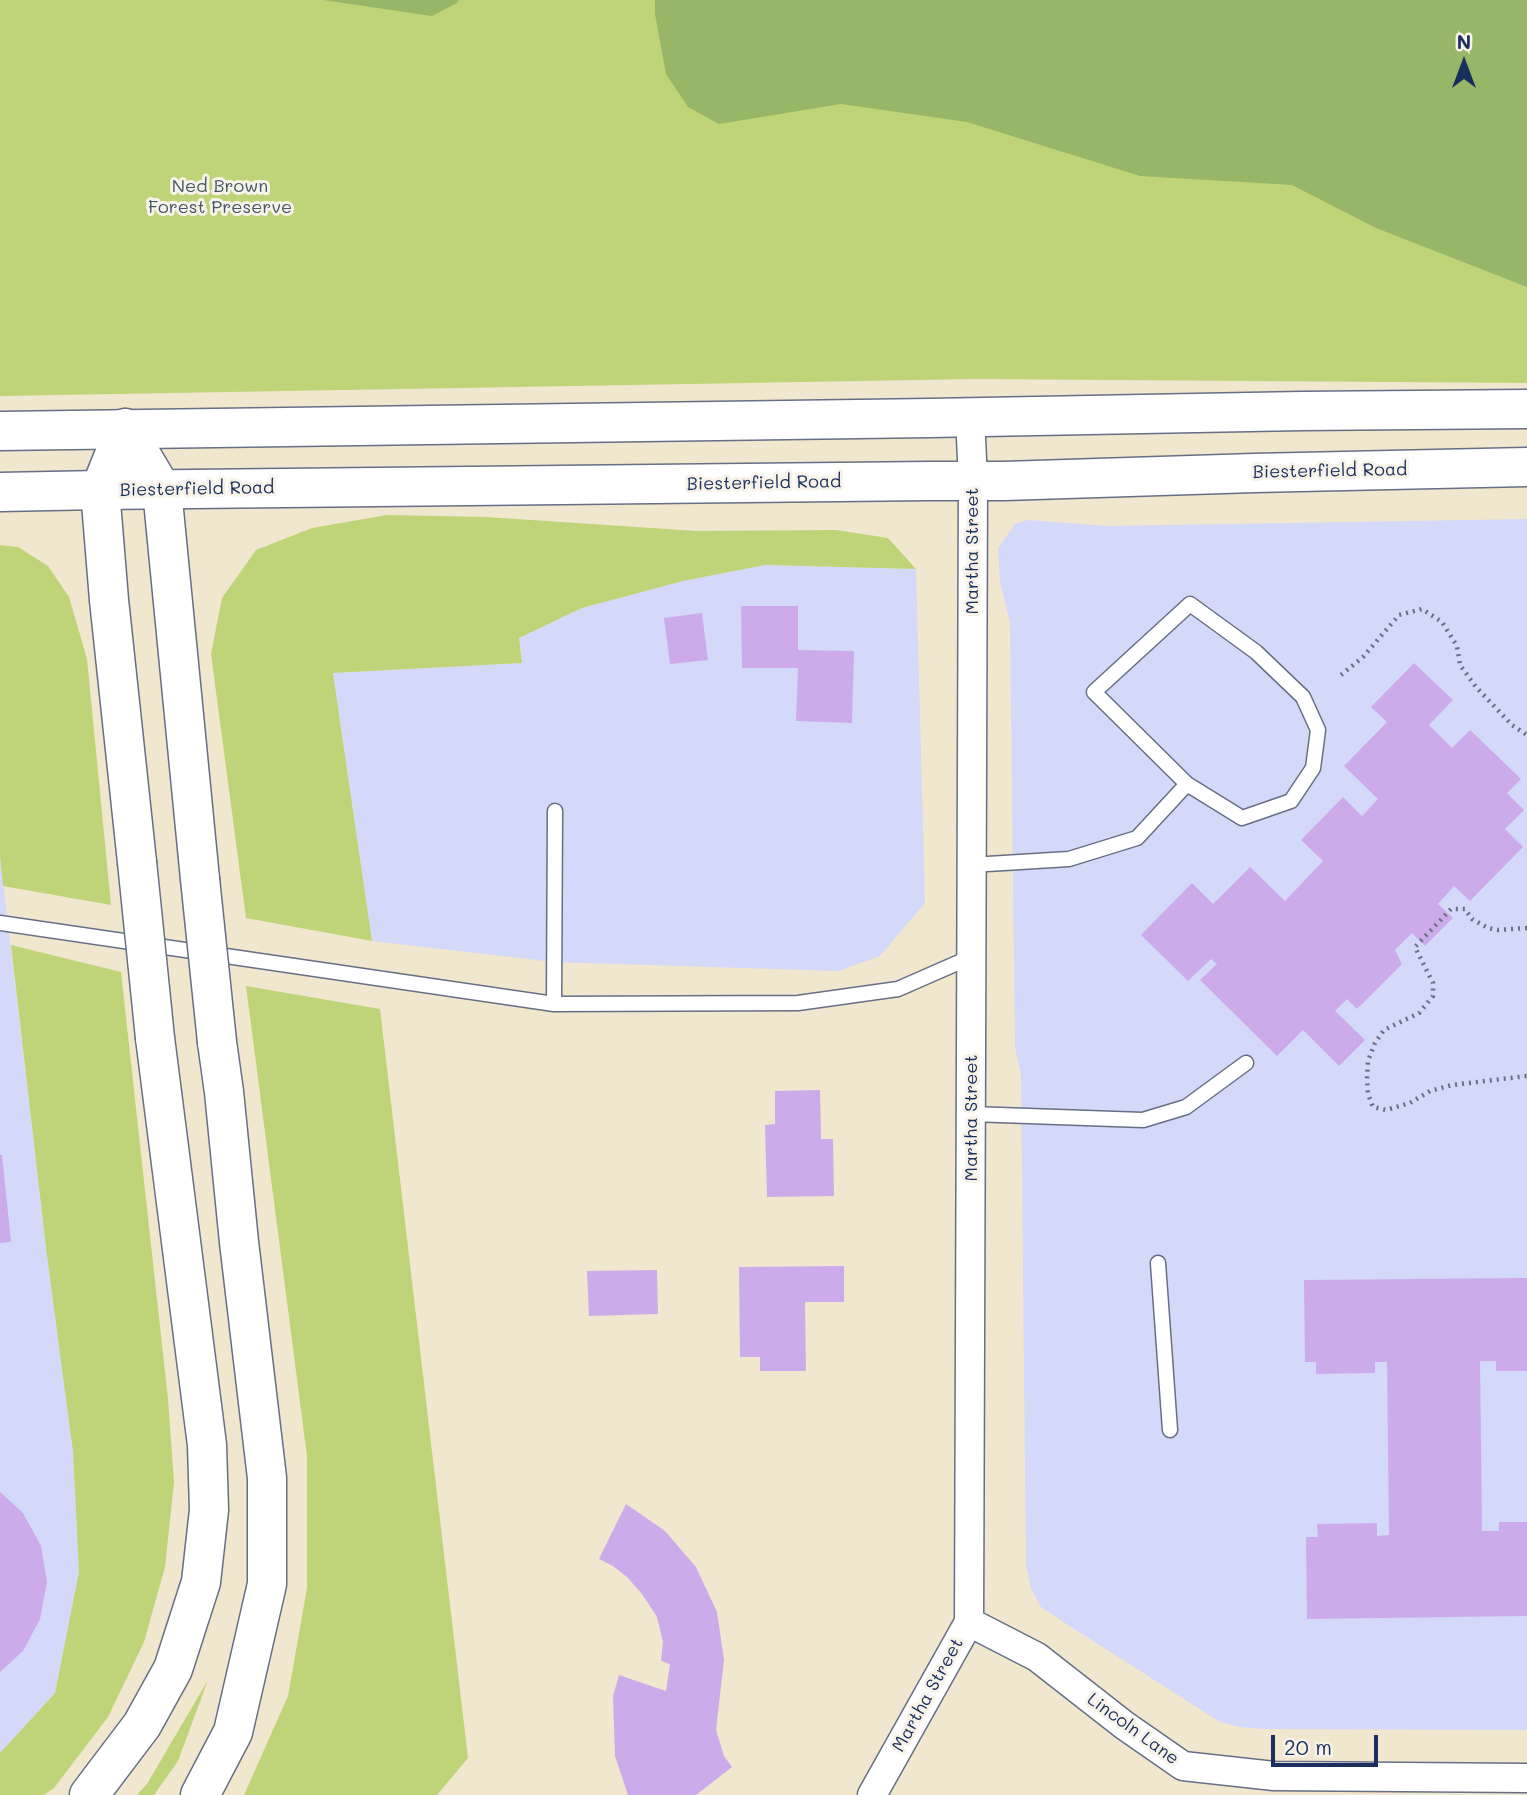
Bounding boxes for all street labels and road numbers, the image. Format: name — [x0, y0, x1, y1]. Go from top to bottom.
street label: Biesterfield Road — [1252, 459, 1408, 483]
street label: Biesterfield Road — [686, 471, 842, 495]
street label: Biesterfield Road — [119, 477, 275, 501]
street label: Martha Street — [961, 488, 983, 614]
street label: Martha Street — [960, 1055, 982, 1181]
street label: Martha Street — [888, 1634, 968, 1756]
street label: Lincoln Lane — [1083, 1688, 1183, 1770]

